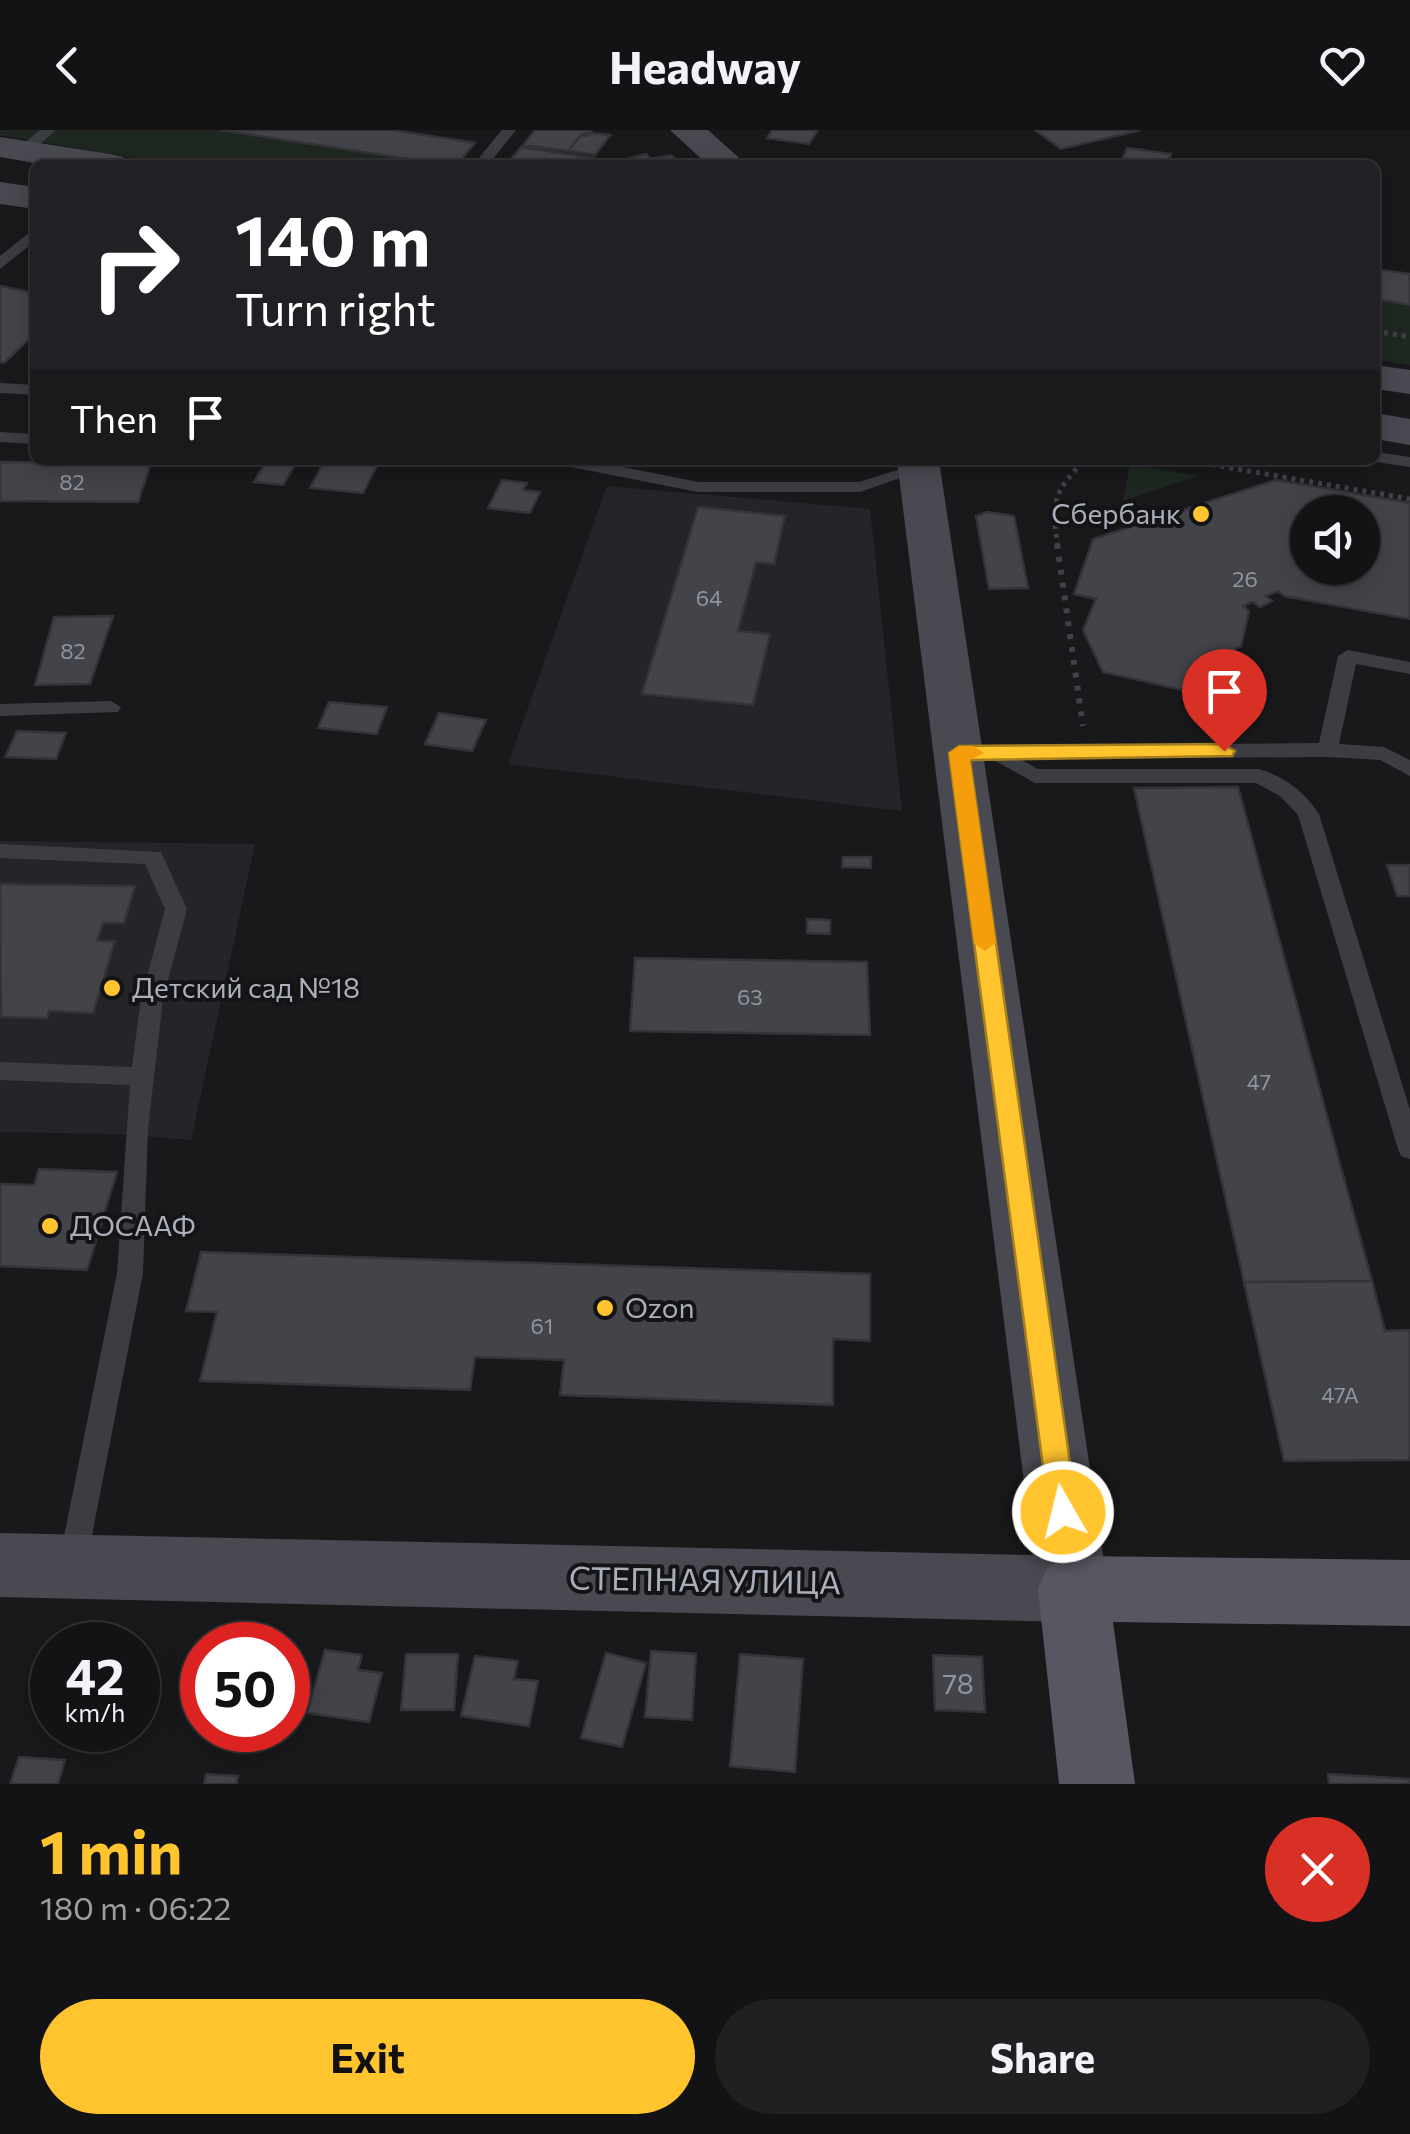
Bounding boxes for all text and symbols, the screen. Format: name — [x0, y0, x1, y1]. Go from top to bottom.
icon: back — [40, 38, 95, 93]
text: Headway — [609, 38, 801, 93]
icon: heart — [1315, 38, 1370, 93]
text: 140 m — [235, 195, 431, 280]
icon: right — [70, 200, 200, 330]
text: Turn right — [235, 280, 436, 335]
icon: arrive — [178, 390, 233, 445]
text: Then — [70, 394, 158, 441]
house number: 82 — [59, 468, 85, 495]
map controls — [1290, 495, 1380, 585]
button: sound — [1290, 495, 1380, 585]
place label: Сбербанк — [1051, 496, 1181, 530]
marker: Сбербанк — [1190, 503, 1212, 525]
house number: 26 — [1232, 565, 1258, 592]
house number: 64 — [696, 584, 722, 611]
house number: 82 — [60, 637, 86, 664]
pin — [1182, 649, 1267, 752]
icon: arrive — [1197, 664, 1252, 719]
place label: Детский сад №18 — [132, 970, 360, 1004]
marker: Детский сад №18 — [101, 977, 123, 999]
house number: 63 — [737, 983, 763, 1010]
house number: 47 — [1247, 1068, 1271, 1095]
place label: ДОСААФ — [70, 1208, 196, 1242]
marker: ДОСААФ — [39, 1215, 61, 1237]
place label: Ozon — [625, 1290, 695, 1324]
marker: Ozon — [594, 1297, 616, 1319]
house number: 61 — [531, 1312, 553, 1339]
house number: 47А — [1321, 1381, 1359, 1408]
position arrow — [1011, 1460, 1115, 1564]
street label: СТЕПНАЯ УЛИЦА — [569, 1557, 842, 1601]
speed limit sign: 50 — [180, 1622, 310, 1752]
text: 42 — [66, 1644, 124, 1705]
house number: 78 — [942, 1666, 974, 1700]
text: km/h — [65, 1697, 125, 1727]
text: 1 min — [40, 1813, 182, 1886]
button: close — [1265, 1817, 1370, 1922]
text: 180 m · 06:22 — [40, 1887, 231, 1927]
button: Exit — [40, 1999, 695, 2114]
button: Share — [715, 1999, 1370, 2114]

